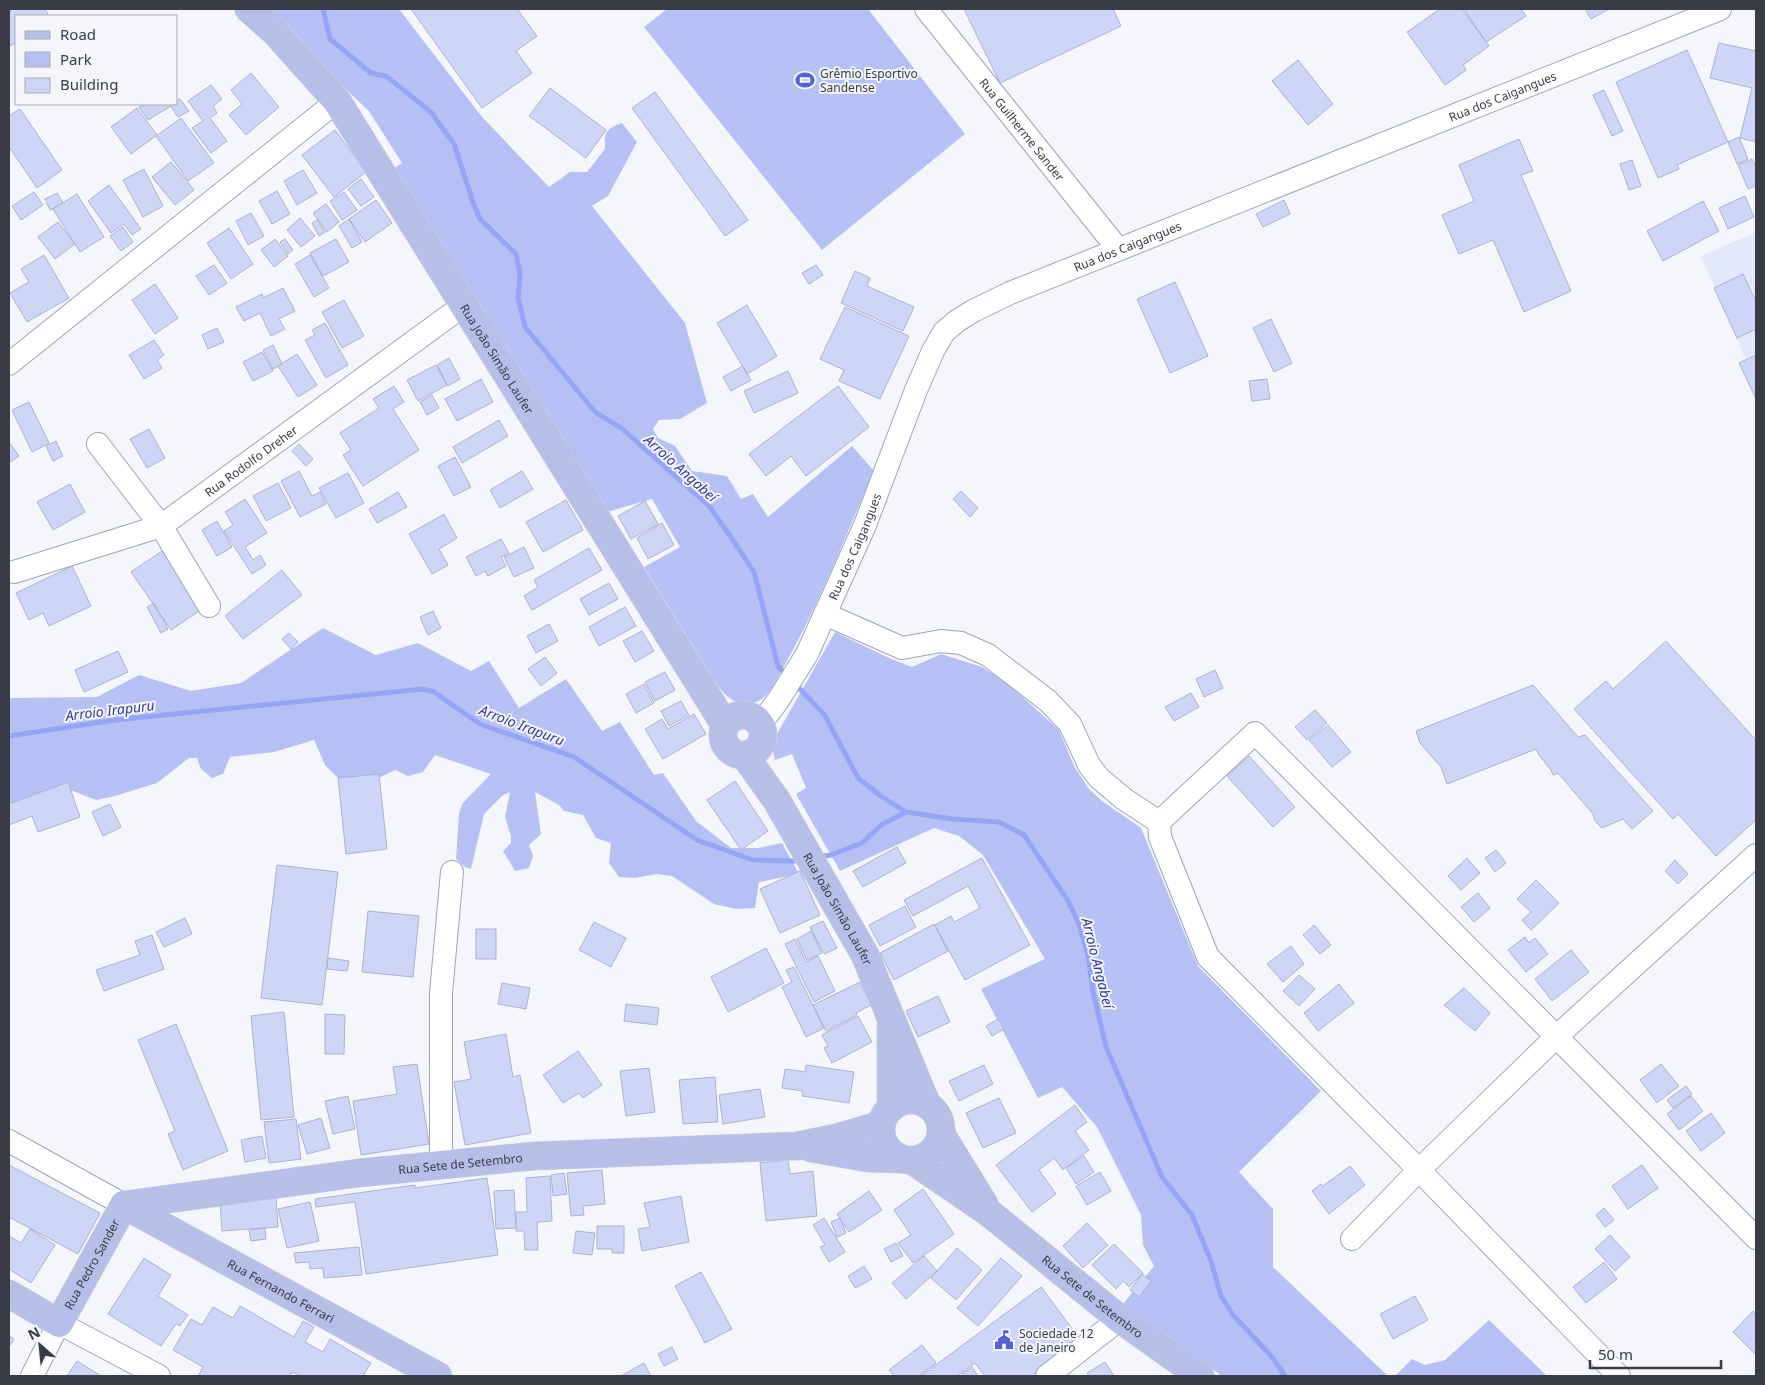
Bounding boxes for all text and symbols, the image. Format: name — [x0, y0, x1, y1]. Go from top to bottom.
legend — [15, 15, 178, 105]
text: Road — [60, 24, 96, 44]
text: Park — [60, 49, 92, 69]
place label: Grêmio Esportivo Sandense — [820, 65, 918, 96]
street label: Rua dos Caigangues — [1446, 67, 1559, 125]
sports icon: Grêmio Esportivo Sandense — [794, 69, 816, 91]
text: Building — [60, 74, 118, 94]
street label: Rua Guilherme Sander — [976, 74, 1069, 184]
street label: Rua dos Caigangues — [1071, 217, 1184, 275]
street label: Rua João Simão Laufer — [457, 300, 538, 417]
street label: Rua Rodolfo Dreher — [201, 421, 301, 500]
water label: Arroio Angabeí — [640, 429, 723, 508]
street label: Rua dos Caigangues — [824, 490, 885, 602]
water label: Arroio Irapuru — [63, 695, 156, 725]
water label: Arroio Irapuru — [476, 700, 567, 750]
street label: Rua João Simão Laufer — [800, 849, 877, 967]
water label: Arroio Angabeí — [1077, 915, 1119, 1012]
street label: Rua Sete de Setembro — [397, 1149, 523, 1178]
street label: Rua Pedro Sander — [60, 1216, 123, 1313]
street label: Rua Sete de Setembro — [1039, 1251, 1147, 1341]
street label: Rua Fernando Ferrari — [225, 1255, 338, 1327]
north arrow — [15, 1320, 65, 1370]
text: N — [24, 1322, 43, 1344]
place label: Sociedade 12 de Janeiro — [1019, 1325, 1094, 1356]
public building icon: Sociedade 12 de Janeiro — [993, 1329, 1015, 1351]
scale bar — [1590, 1338, 1721, 1370]
text: 50 m — [1598, 1344, 1633, 1364]

